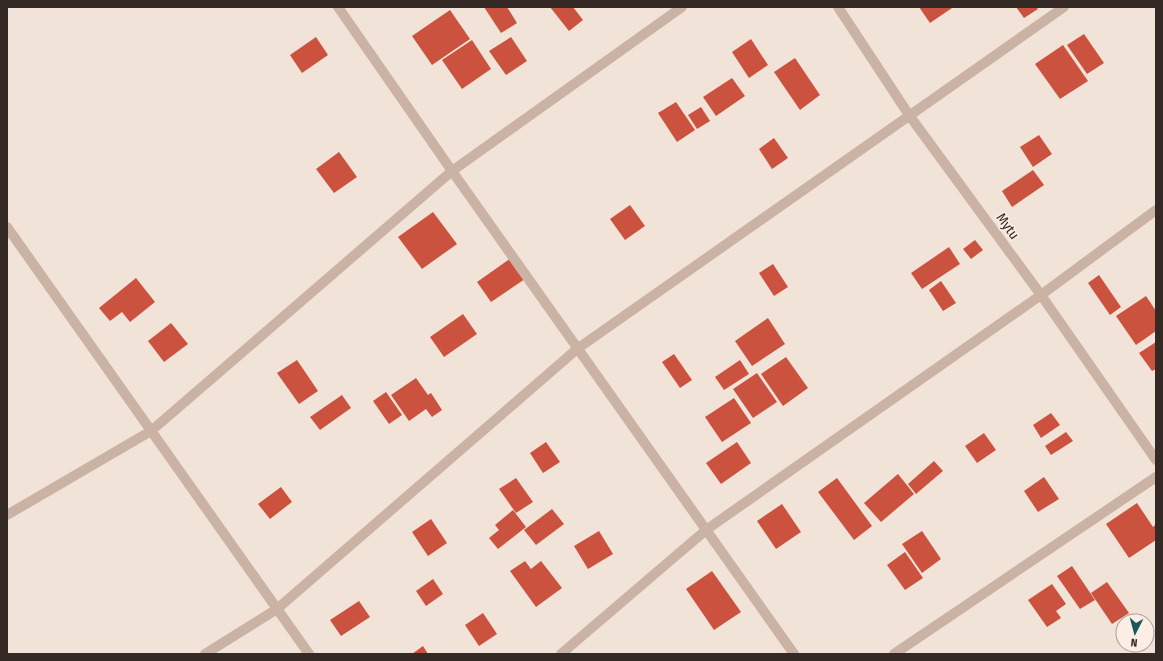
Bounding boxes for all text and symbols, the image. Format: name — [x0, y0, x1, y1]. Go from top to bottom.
street label: Mytu — [992, 210, 1023, 243]
north arrow — [1115, 613, 1155, 653]
text: N — [1130, 636, 1138, 649]

